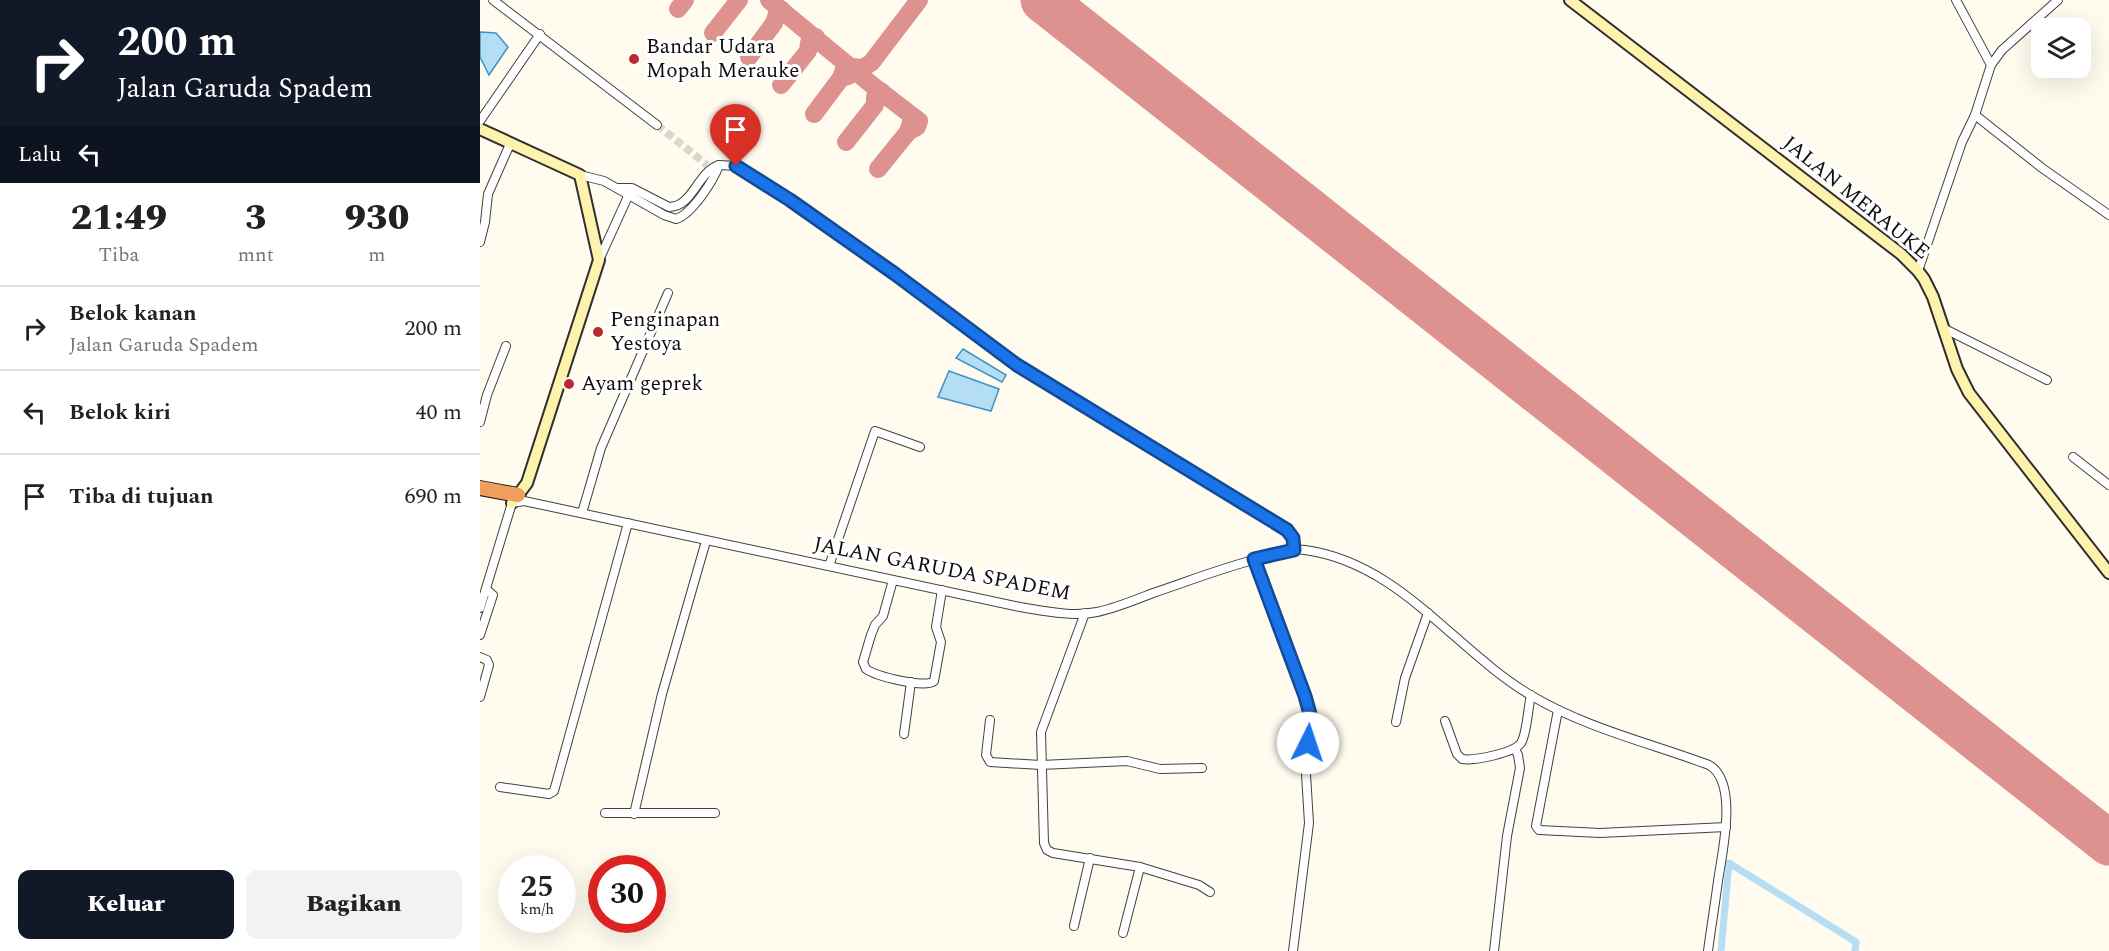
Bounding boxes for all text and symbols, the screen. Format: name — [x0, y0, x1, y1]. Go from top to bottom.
text: 200 m — [117, 11, 236, 74]
map controls — [2031, 18, 2091, 78]
button: layers — [2031, 18, 2091, 78]
icon: right — [18, 24, 96, 102]
place label: Bandar Udara Mopah Merauke — [646, 31, 800, 87]
marker: Bandar Udara Mopah Merauke — [627, 52, 641, 66]
text: Jalan Garuda Spadem — [117, 68, 373, 110]
pin — [710, 104, 761, 166]
icon: arrive — [719, 113, 752, 146]
street label: JALAN MERAUKE — [1775, 128, 1937, 268]
text: Lalu — [18, 138, 61, 171]
icon: left — [73, 138, 106, 171]
text: 21:49 — [71, 191, 167, 246]
text: 3 — [245, 191, 267, 246]
text: 930 — [344, 191, 409, 246]
text: Tiba — [99, 240, 139, 270]
text: mnt — [238, 240, 274, 270]
text: m — [368, 240, 385, 270]
text: Belok kanan — [69, 297, 197, 330]
place label: Penginapan Yestoya — [610, 304, 720, 360]
icon: right — [18, 312, 51, 345]
text: 200 m — [405, 312, 462, 345]
marker: Penginapan Yestoya — [591, 325, 605, 339]
text: Jalan Garuda Spadem — [69, 330, 258, 360]
place label: Ayam geprek — [581, 368, 703, 400]
marker: Ayam geprek — [562, 377, 576, 391]
icon: left — [18, 396, 51, 429]
text: Belok kiri — [69, 396, 171, 429]
text: 40 m — [416, 396, 462, 429]
icon: arrive — [18, 480, 51, 513]
text: Tiba di tujuan — [69, 480, 214, 513]
text: 690 m — [405, 480, 462, 513]
street label: JALAN GARUDA SPADEM — [811, 528, 1073, 610]
position arrow — [1276, 711, 1340, 775]
speed limit sign: 30 — [588, 855, 666, 933]
text: 25 — [520, 864, 554, 910]
button: Keluar — [18, 870, 234, 939]
button: Bagikan — [246, 870, 462, 939]
text: km/h — [520, 898, 554, 921]

